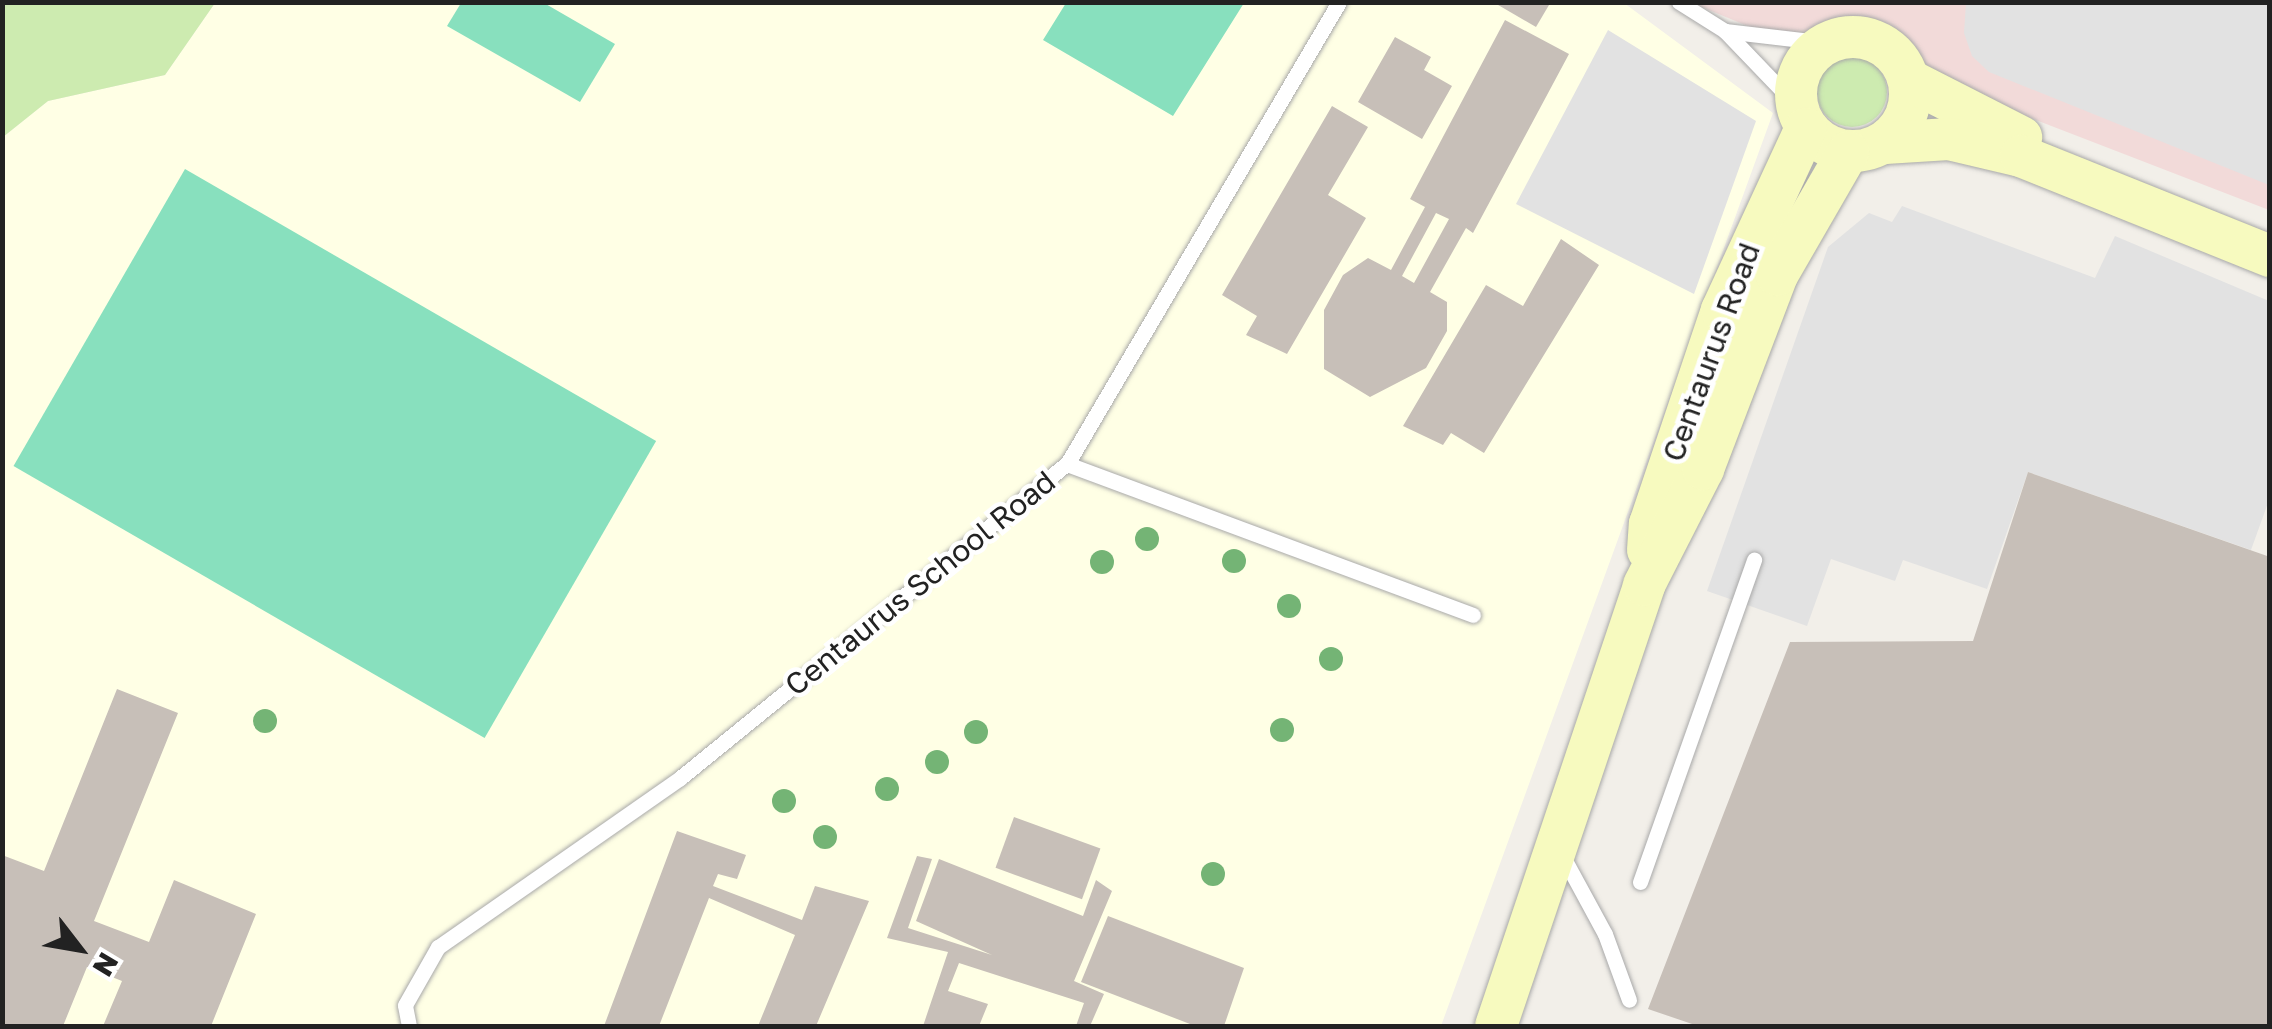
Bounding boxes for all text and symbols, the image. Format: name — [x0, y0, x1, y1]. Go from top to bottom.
street label: Centaurus Road — [1655, 238, 1767, 466]
street label: Centaurus School Road — [778, 463, 1062, 703]
north arrow — [30, 899, 130, 999]
text: N — [87, 947, 126, 982]

